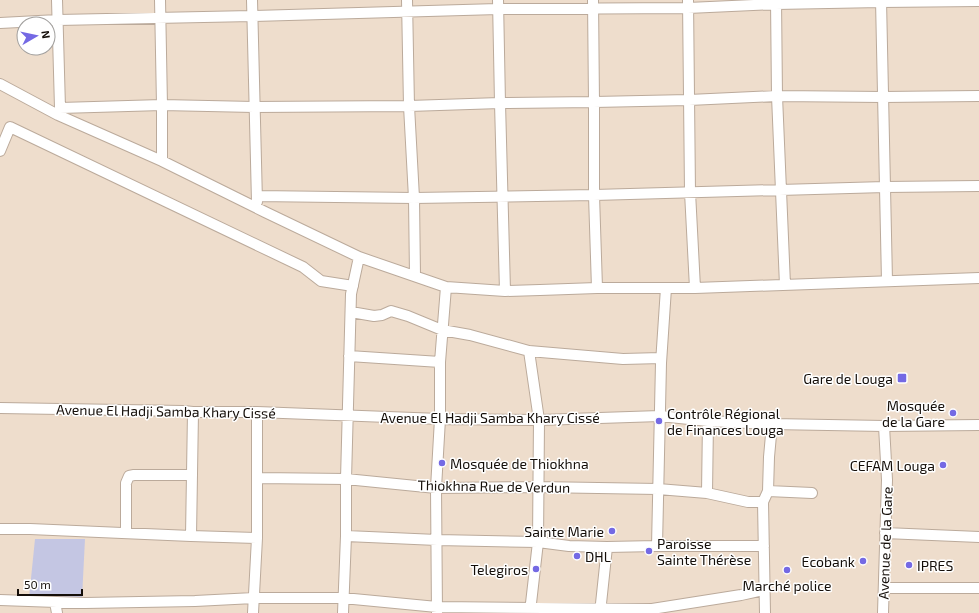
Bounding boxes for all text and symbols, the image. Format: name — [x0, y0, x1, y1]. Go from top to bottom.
north arrow — [16, 16, 56, 56]
text: N — [39, 29, 53, 39]
place label: Gare de Louga — [803, 370, 893, 387]
marker: Gare de Louga — [896, 372, 908, 384]
place label: Mosquée de la Gare — [882, 397, 945, 430]
street label: Avenue El Hadji Samba Khary Cissé — [56, 401, 276, 421]
place label: Contrôle Régional de Finances Louga — [667, 405, 784, 438]
marker: Mosquée de la Gare — [948, 408, 958, 418]
street label: Avenue El Hadji Samba Khary Cissé — [380, 409, 600, 426]
marker: Contrôle Régional de Finances Louga — [654, 416, 664, 426]
place label: Mosquée de Thiokhna — [450, 455, 589, 472]
place label: CEFAM Louga — [850, 457, 935, 474]
marker: Mosquée de Thiokhna — [437, 458, 447, 468]
marker: CEFAM Louga — [938, 460, 948, 470]
street label: Thiokhna Rue de Verdun — [418, 476, 570, 496]
street label: Avenue de la Gare — [875, 486, 895, 600]
place label: Sainte Marie — [524, 523, 604, 540]
marker: Sainte Marie — [607, 526, 617, 536]
place label: Paroisse Sainte Thérèse — [657, 535, 751, 568]
marker: Paroisse Sainte Thérèse — [644, 546, 654, 556]
place label: DHL — [585, 548, 611, 565]
marker: DHL — [572, 551, 582, 561]
place label: Ecobank — [802, 553, 855, 570]
marker: Ecobank — [858, 556, 868, 566]
place label: IPRES — [917, 557, 953, 574]
marker: IPRES — [904, 560, 914, 570]
place label: Telegiros — [470, 561, 528, 578]
marker: Telegiros — [531, 564, 541, 574]
marker: Marché police — [782, 565, 792, 575]
scale bar — [18, 571, 82, 597]
text: 50 m — [24, 577, 51, 591]
place label: Marché police — [743, 577, 831, 594]

